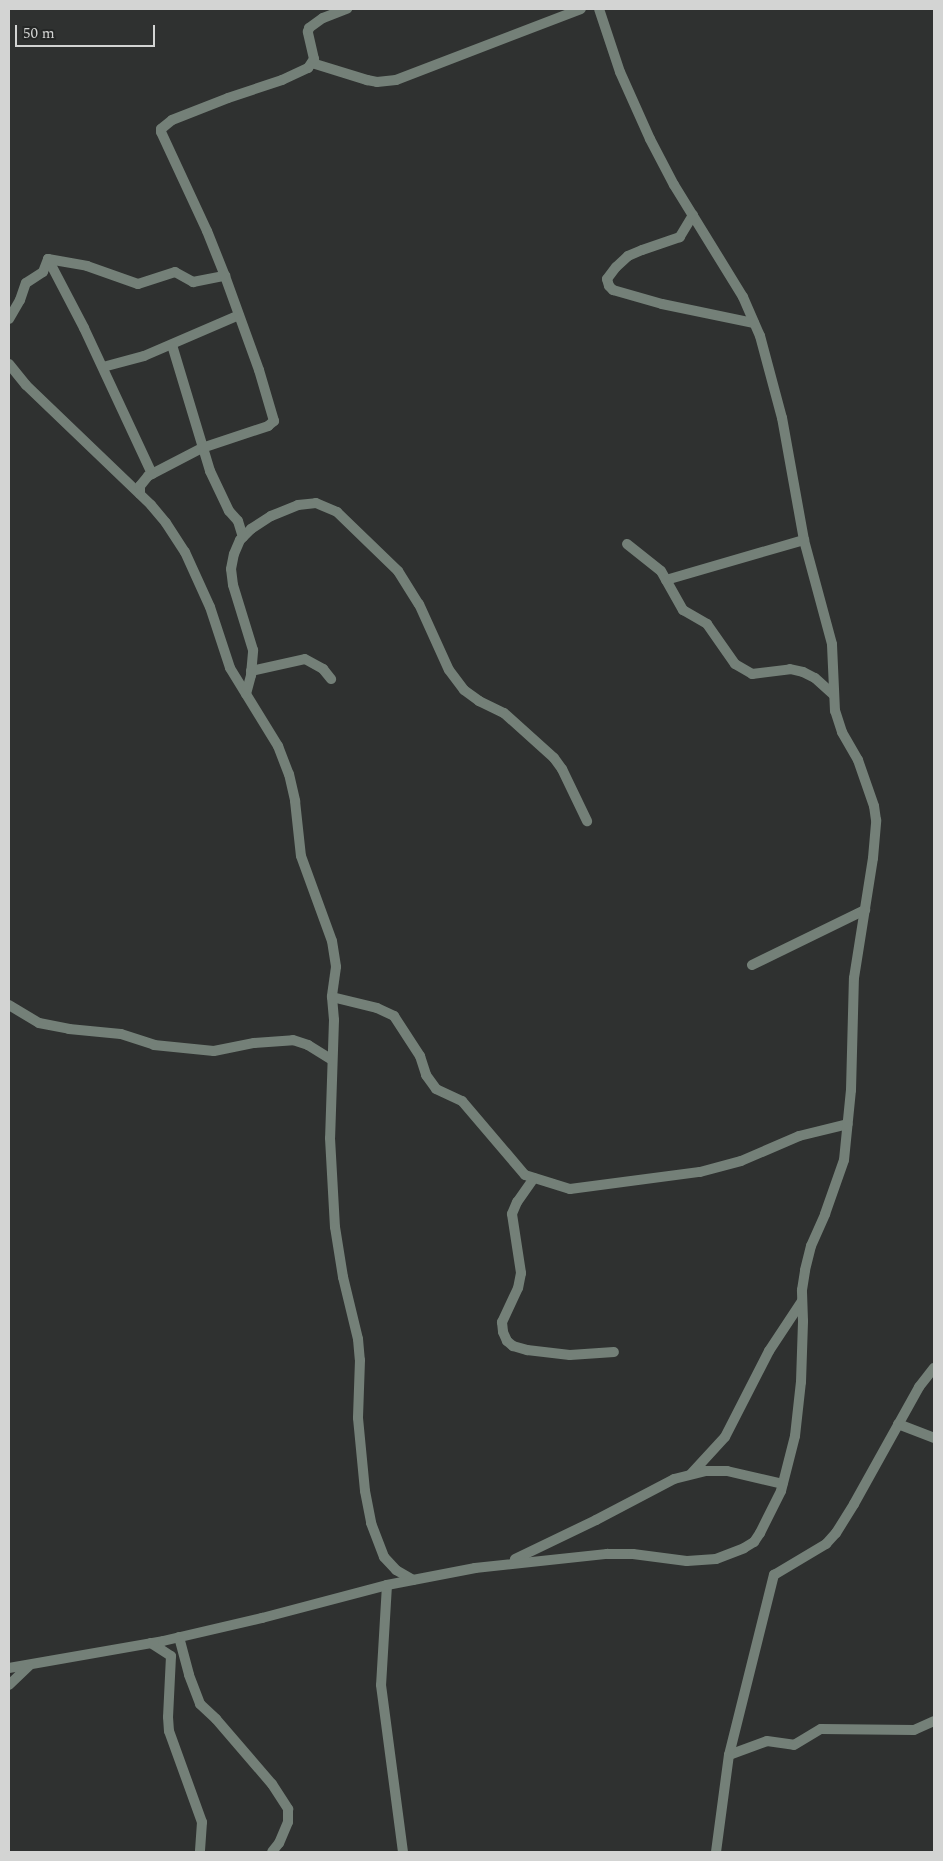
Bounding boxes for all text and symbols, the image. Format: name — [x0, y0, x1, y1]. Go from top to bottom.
scale bar — [18, 15, 158, 47]
text: 50 m — [23, 22, 55, 45]

